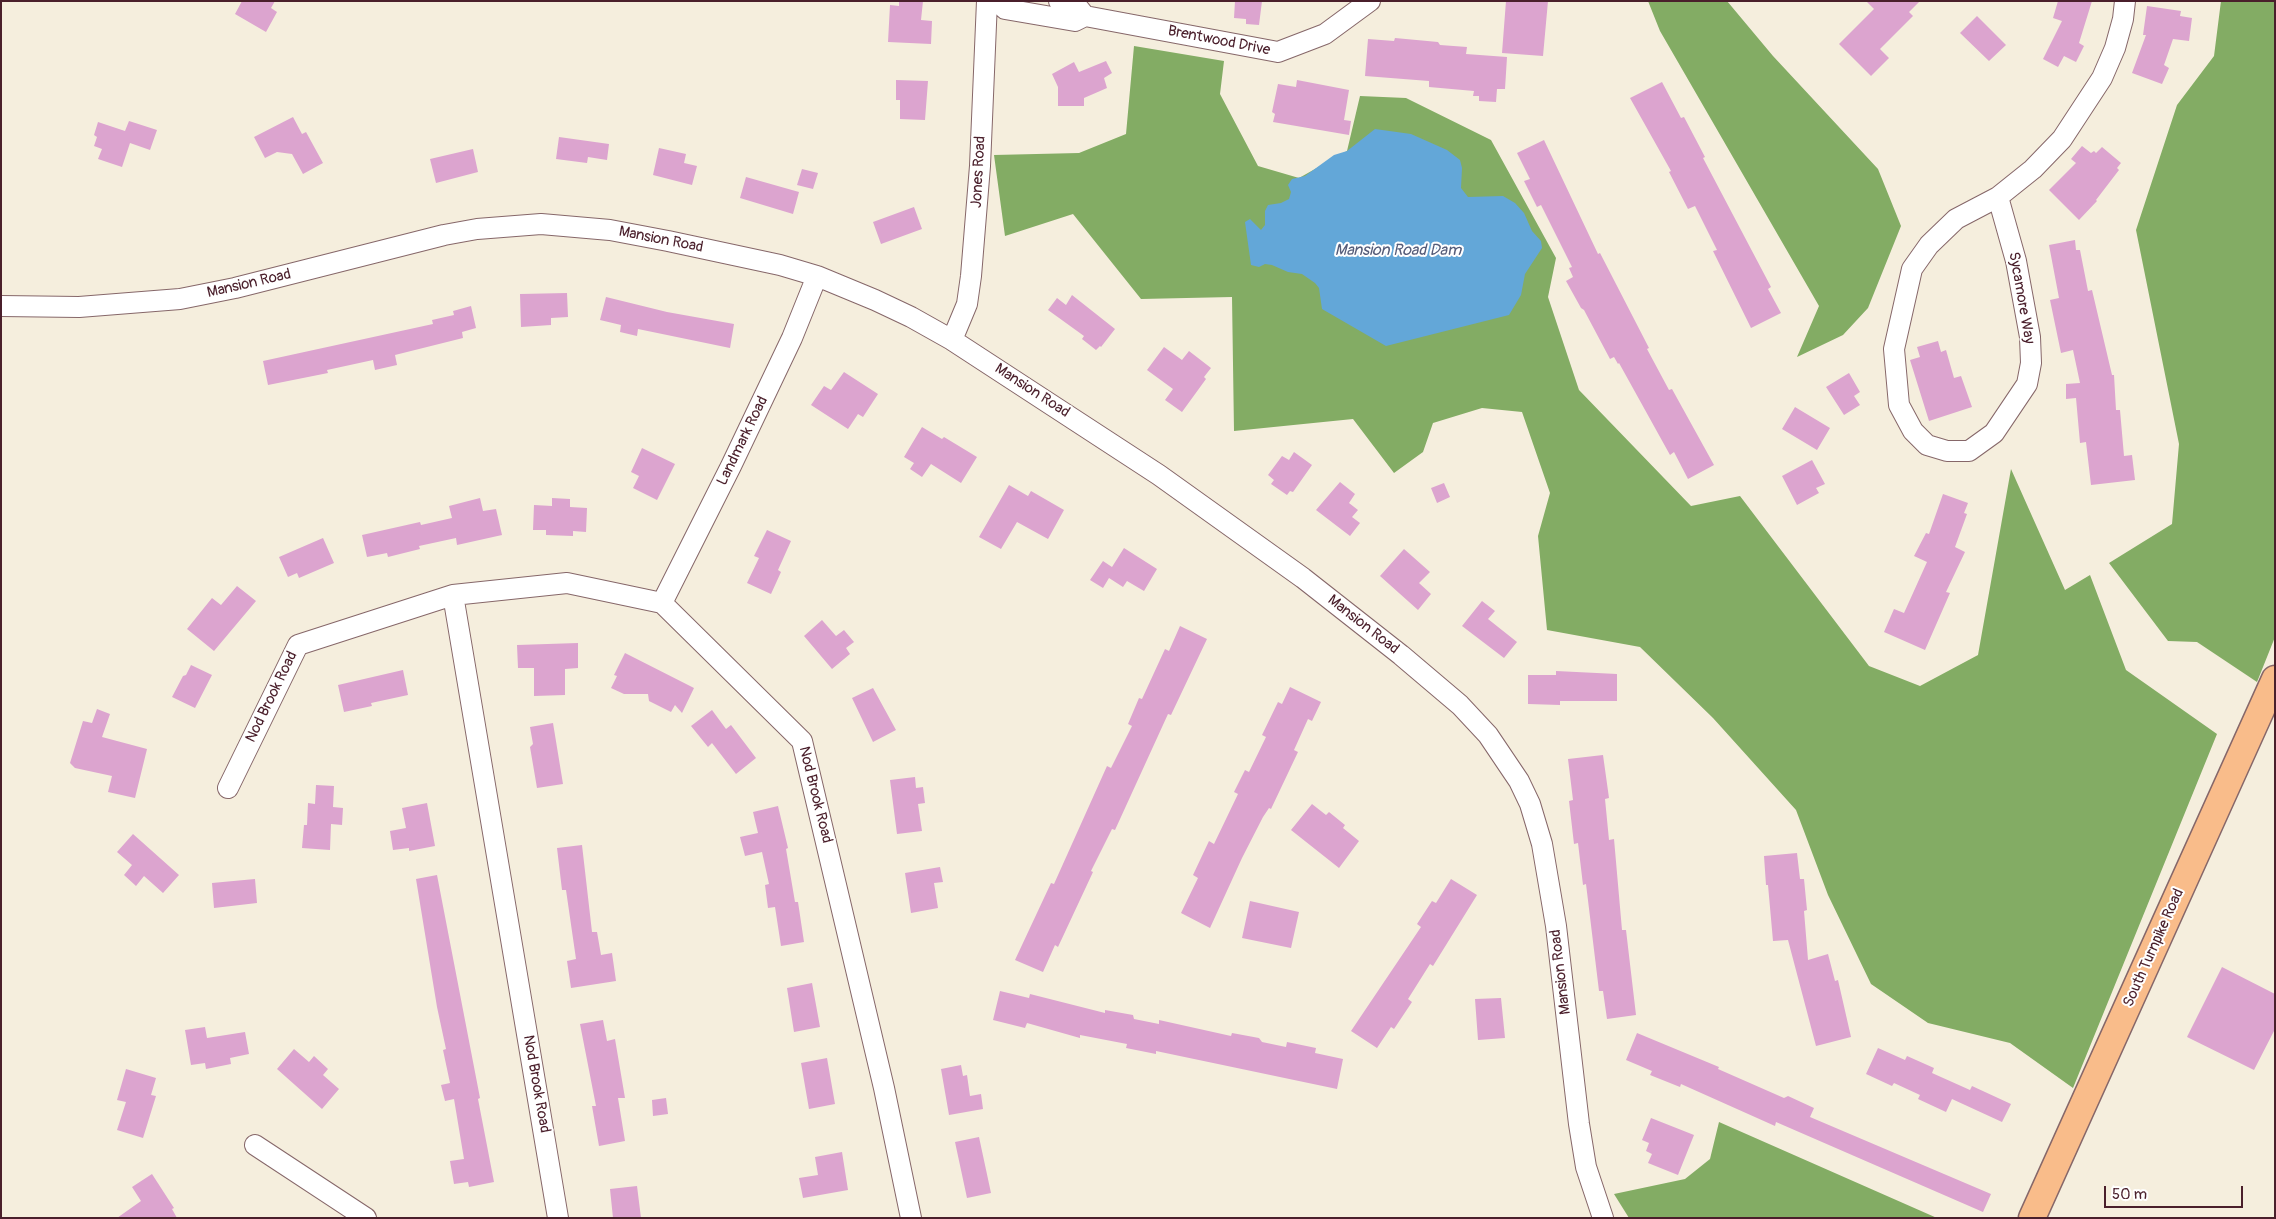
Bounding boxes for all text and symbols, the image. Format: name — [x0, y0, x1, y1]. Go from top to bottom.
street label: Brentwood Drive — [1166, 22, 1272, 60]
street label: Jones Road — [968, 136, 990, 208]
street label: Mansion Road — [617, 223, 705, 257]
water label: Mansion Road Dam — [1335, 241, 1461, 261]
street label: Sycamore Way — [2004, 251, 2038, 345]
street label: Mansion Road — [205, 266, 293, 302]
street label: Mansion Road — [991, 360, 1073, 422]
street label: Landmark Road — [714, 393, 772, 489]
street label: Mansion Road — [1324, 592, 1402, 658]
street label: Nod Brook Road — [242, 649, 302, 745]
street label: Nod Brook Road — [794, 745, 836, 845]
street label: South Turnpike Road — [2120, 886, 2188, 1010]
street label: Mansion Road — [1547, 928, 1575, 1016]
street label: Nod Brook Road — [519, 1034, 553, 1134]
scale bar — [2106, 1176, 2245, 1208]
text: 50 m — [2112, 1185, 2147, 1204]

